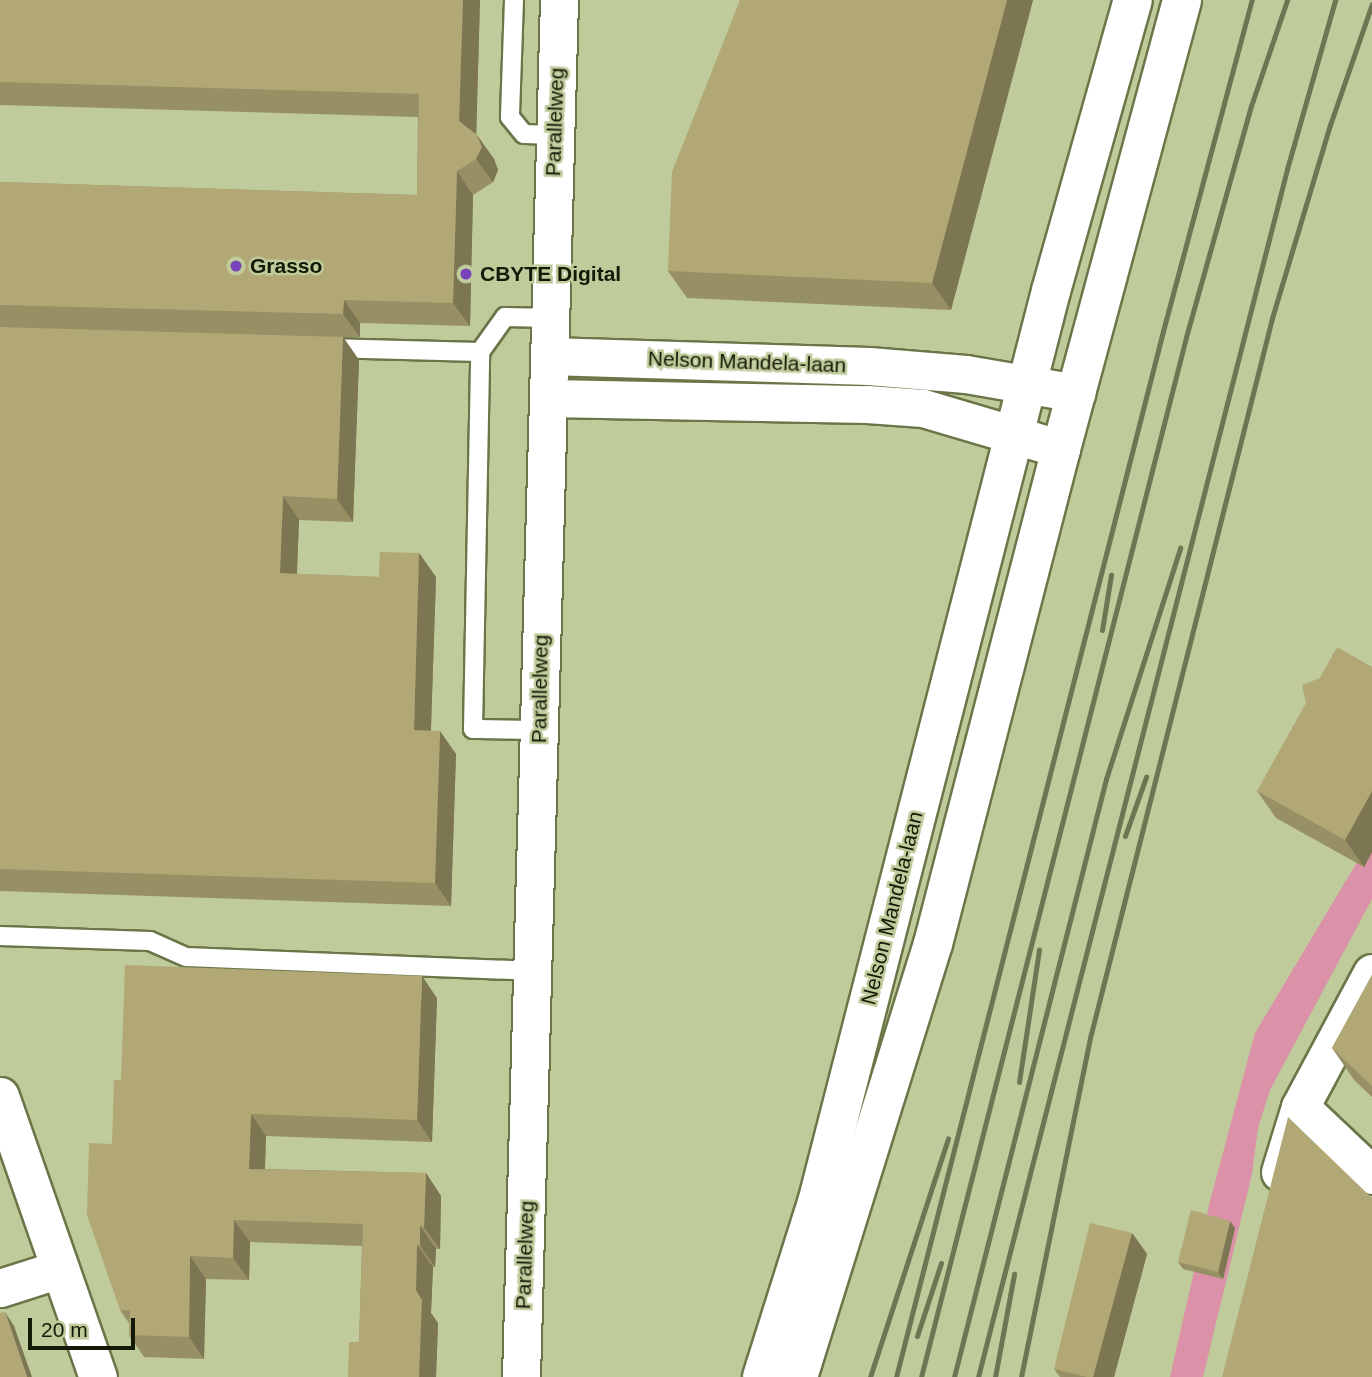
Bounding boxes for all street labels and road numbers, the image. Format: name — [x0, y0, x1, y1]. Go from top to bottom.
street label: Parallelweg — [541, 67, 569, 177]
street label: Nelson Mandela-laan — [647, 346, 847, 378]
street label: Parallelweg — [526, 635, 554, 743]
street label: Nelson Mandela-laan — [856, 809, 928, 1007]
street label: Parallelweg — [511, 1200, 539, 1310]

